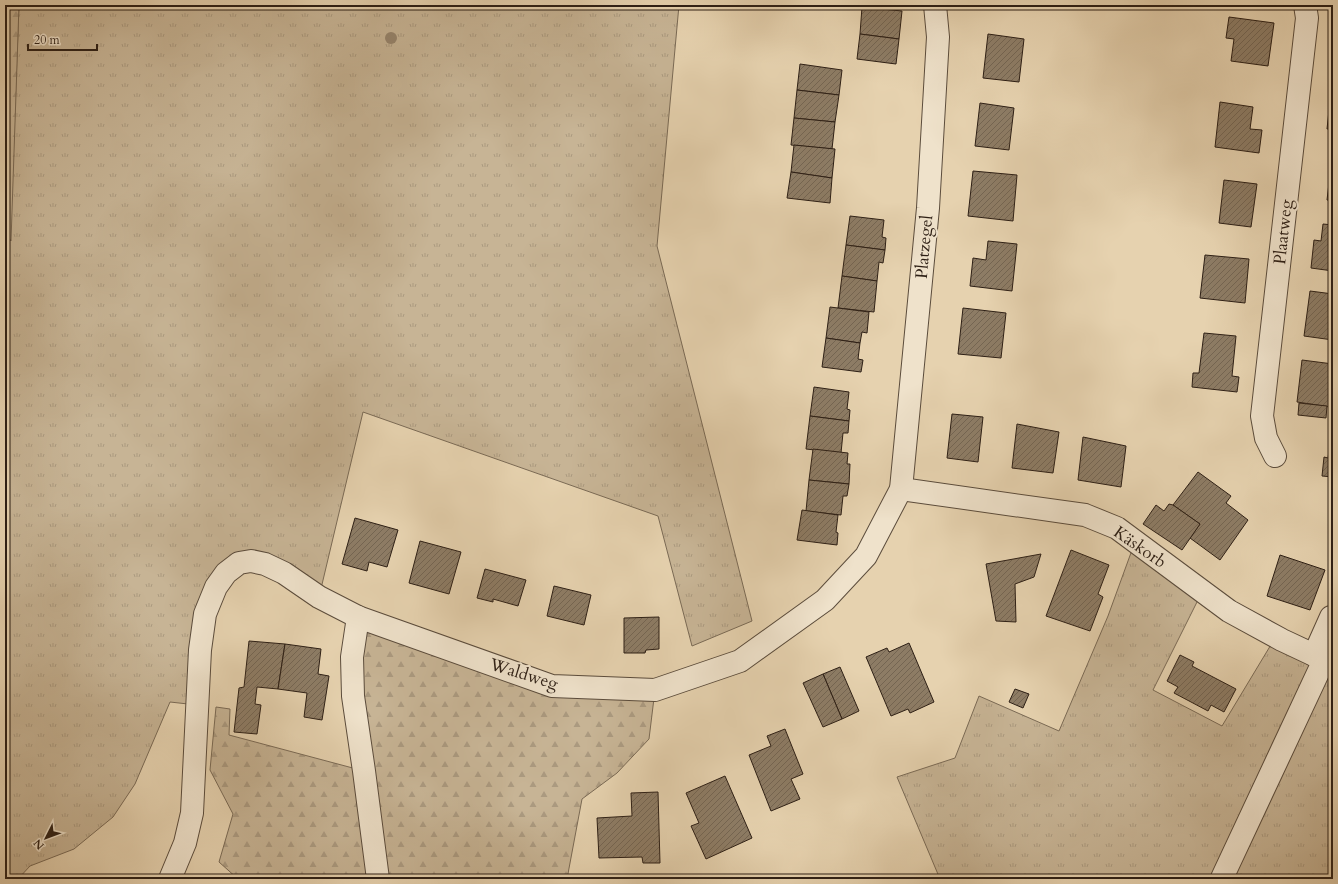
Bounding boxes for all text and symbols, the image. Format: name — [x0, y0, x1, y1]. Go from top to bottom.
scale bar — [28, 26, 97, 52]
text: 20 m — [34, 32, 61, 48]
street label: Plaatweg — [1268, 198, 1298, 266]
street label: Platzegel — [910, 213, 938, 280]
street label: Käskorb — [1109, 521, 1171, 573]
street label: Waldweg — [486, 652, 561, 695]
north arrow — [26, 818, 66, 858]
text: N — [30, 835, 48, 853]

